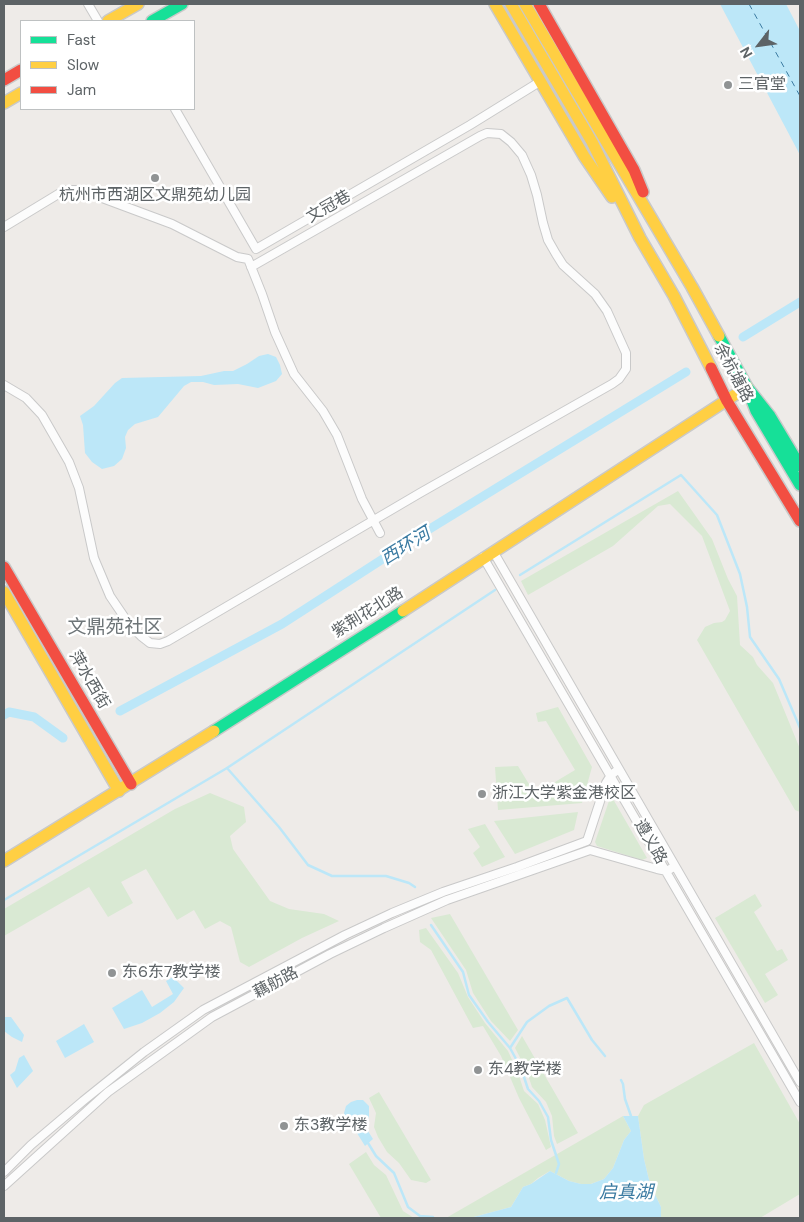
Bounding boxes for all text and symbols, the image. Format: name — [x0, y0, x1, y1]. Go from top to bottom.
legend — [20, 20, 195, 110]
north arrow — [734, 20, 784, 70]
text: Fast — [67, 30, 96, 50]
text: N — [736, 44, 756, 61]
text: Slow — [67, 55, 99, 75]
place label: 三官堂 — [738, 75, 786, 95]
marker: 三官堂 — [722, 79, 734, 91]
text: Jam — [67, 80, 96, 100]
marker: 杭州市西湖区文鼎苑幼儿园 — [149, 172, 161, 184]
place label: 杭州市西湖区文鼎苑幼儿园 — [59, 186, 251, 206]
street label: 文冠巷 — [303, 187, 355, 227]
street label: 余杭塘路 — [710, 340, 756, 406]
water label: 西环河 — [377, 524, 435, 570]
street label: 紫荆花北路 — [329, 584, 407, 642]
district label: 文鼎苑社区 — [68, 617, 162, 639]
street label: 萍水西街 — [65, 647, 113, 713]
place label: 浙江大学紫金港校区 — [492, 784, 636, 804]
marker: 浙江大学紫金港校区 — [476, 788, 488, 800]
street label: 遵义路 — [630, 816, 670, 868]
place label: 东6东7教学楼 — [122, 963, 221, 983]
street label: 藕舫路 — [250, 963, 302, 1003]
marker: 东6东7教学楼 — [106, 967, 118, 979]
place label: 东4教学楼 — [488, 1060, 562, 1080]
marker: 东4教学楼 — [472, 1064, 484, 1076]
place label: 东3教学楼 — [294, 1116, 367, 1136]
marker: 东3教学楼 — [278, 1120, 290, 1132]
water label: 启真湖 — [599, 1182, 653, 1204]

